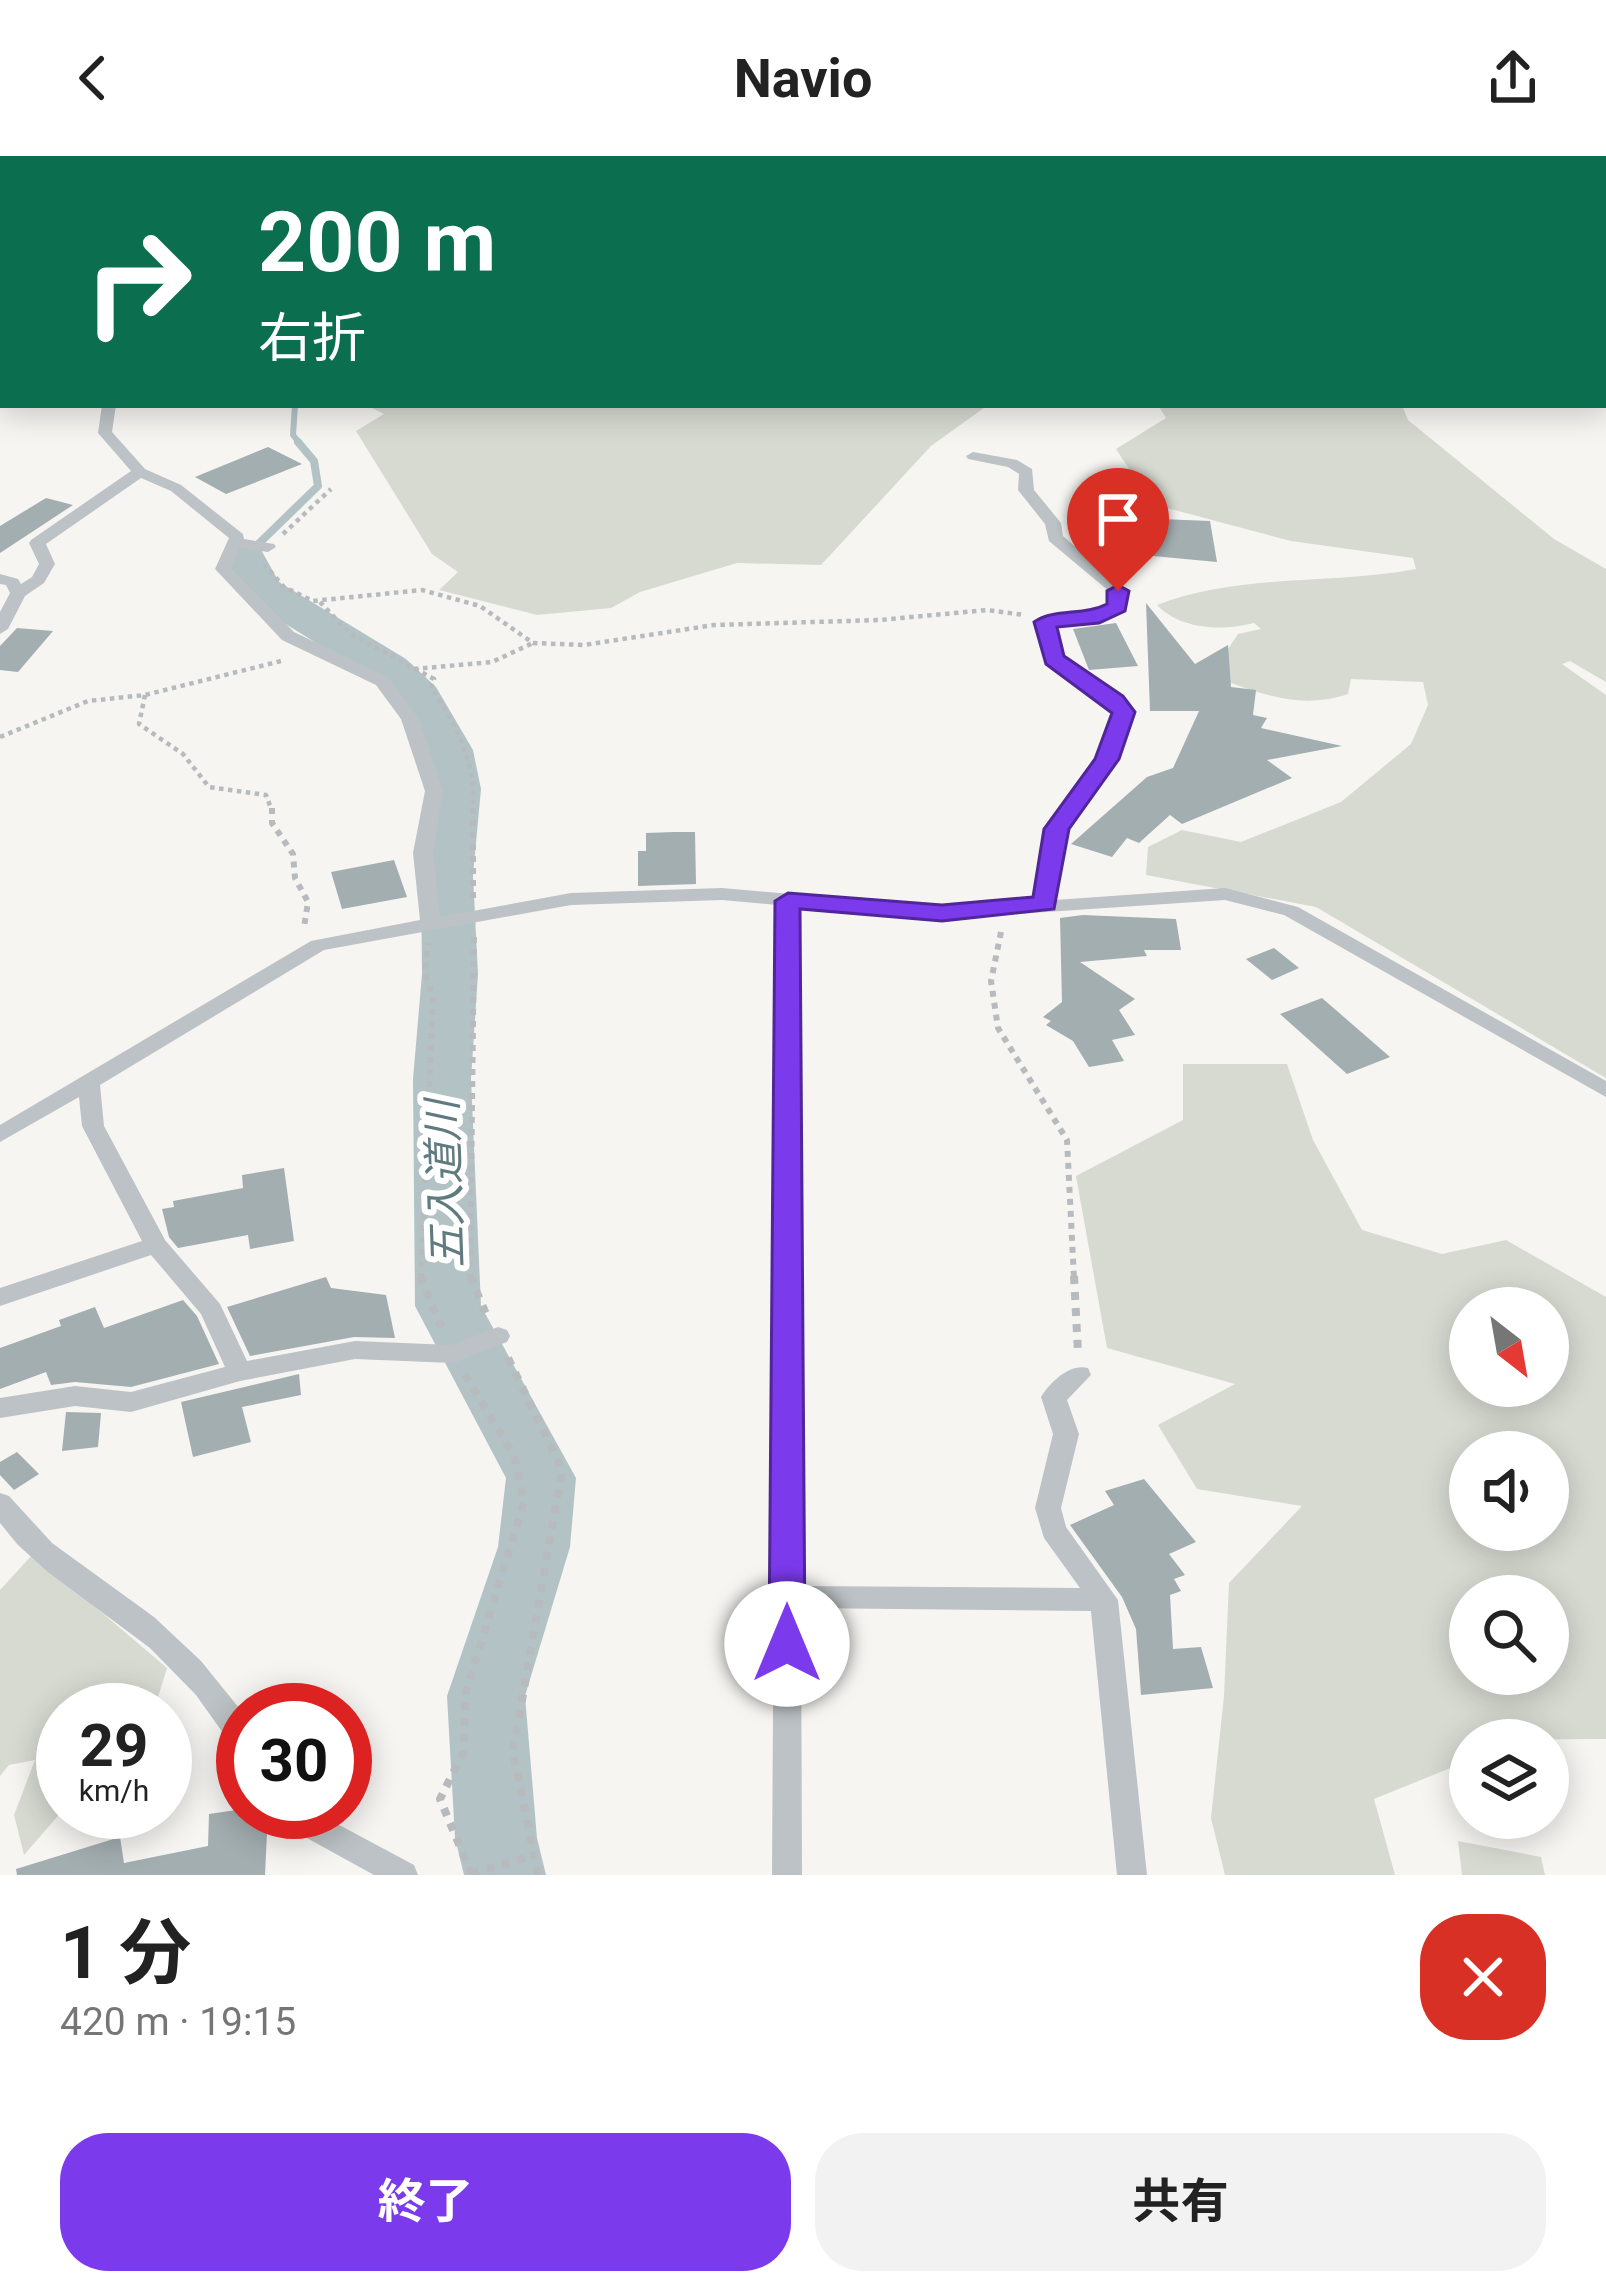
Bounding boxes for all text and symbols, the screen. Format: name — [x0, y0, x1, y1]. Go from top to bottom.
icon: back — [60, 45, 126, 111]
icon: share — [1480, 45, 1546, 111]
text: Navio — [734, 47, 872, 110]
text: 200 m — [258, 193, 496, 292]
icon: right — [60, 204, 216, 360]
text: 右折 — [258, 307, 366, 370]
pin — [1067, 468, 1169, 591]
icon: arrive — [1085, 486, 1151, 552]
water label: 五入道川 — [417, 1095, 472, 1269]
north arrow — [1449, 1287, 1569, 1407]
map controls — [1449, 1287, 1569, 1839]
button: sound — [1449, 1431, 1569, 1551]
button: search — [1449, 1575, 1569, 1695]
position arrow — [724, 1581, 850, 1707]
speed limit sign: 30 — [216, 1683, 372, 1839]
text: 29 — [80, 1710, 148, 1781]
button: layers — [1449, 1719, 1569, 1839]
text: km/h — [79, 1773, 149, 1808]
text: 1 分 — [60, 1911, 191, 1996]
button: close — [1420, 1914, 1546, 2040]
text: 420 m · 19:15 — [60, 1999, 296, 2045]
button: 終了 — [60, 2133, 791, 2271]
button: 共有 — [815, 2133, 1546, 2271]

